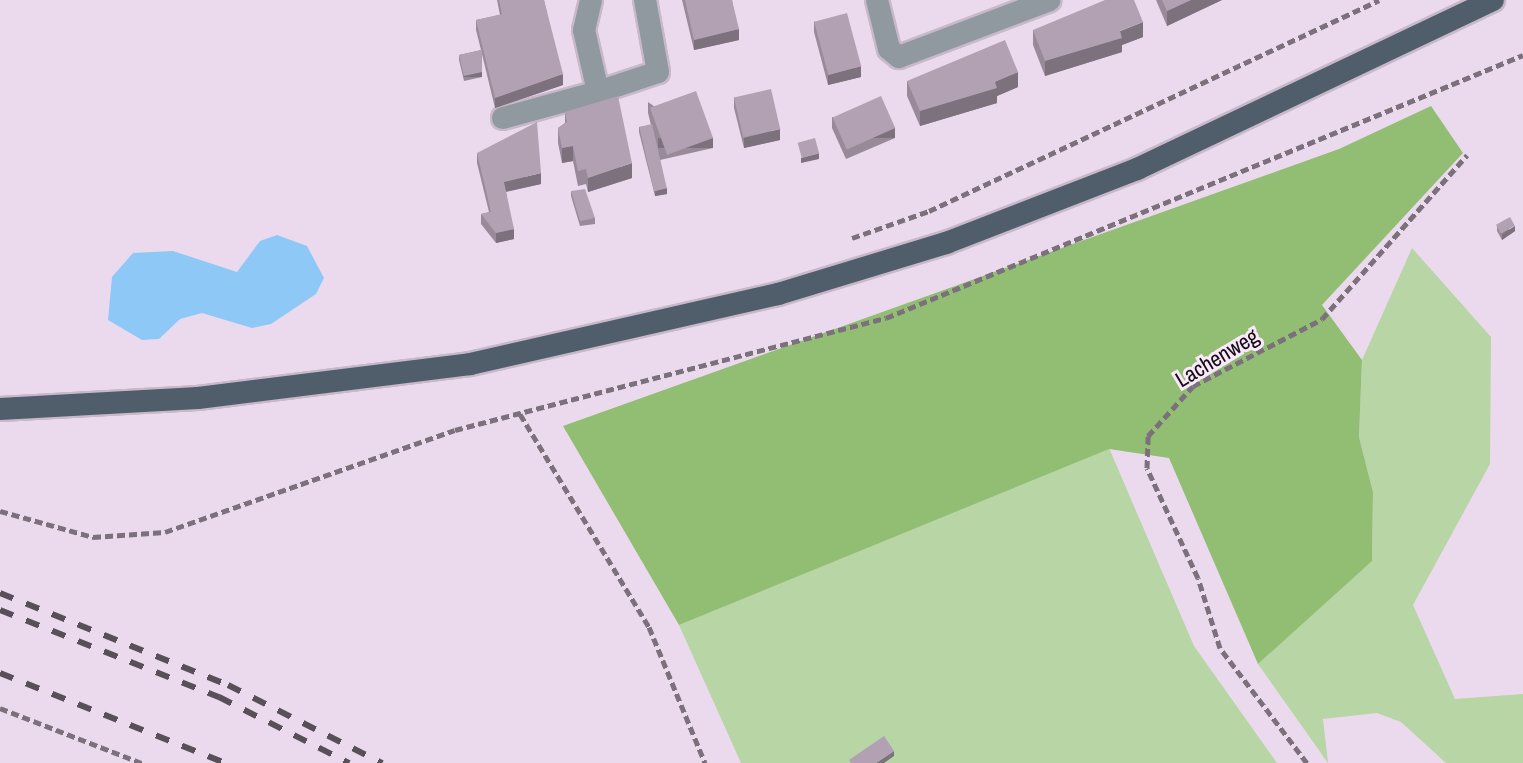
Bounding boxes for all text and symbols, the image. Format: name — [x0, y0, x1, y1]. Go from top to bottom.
street label: Lachenweg — [1171, 323, 1263, 393]

